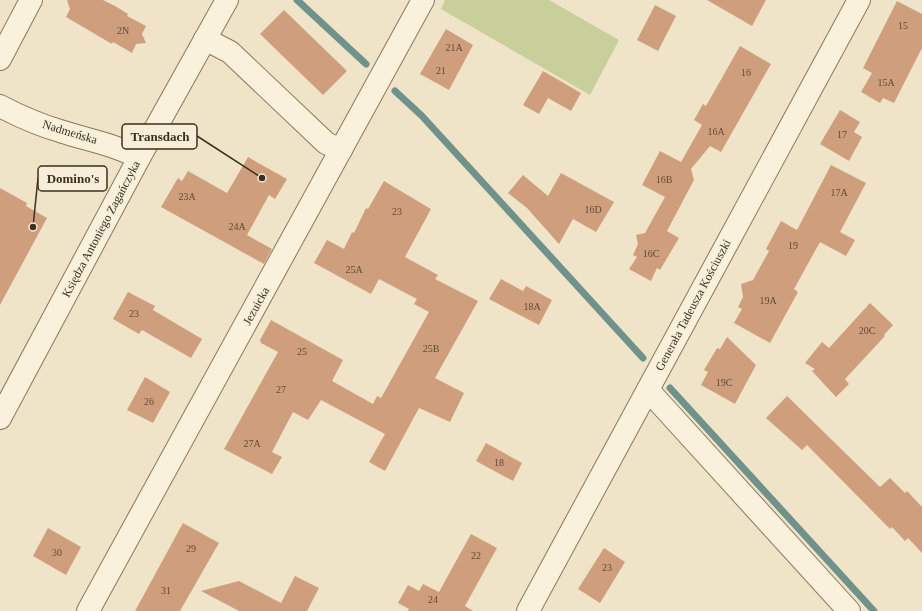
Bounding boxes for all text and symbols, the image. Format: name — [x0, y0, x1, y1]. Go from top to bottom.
house number: 15 — [898, 20, 908, 31]
house number: 2N — [117, 25, 129, 36]
house number: 21A — [445, 42, 463, 53]
house number: 21 — [436, 65, 446, 76]
house number: 16 — [741, 67, 751, 78]
house number: 15A — [877, 77, 895, 88]
street label: Nadmeńska — [41, 117, 100, 147]
callout: Transdach — [122, 124, 197, 149]
house number: 16A — [707, 126, 725, 137]
text: Transdach — [131, 129, 190, 144]
house number: 17 — [837, 129, 847, 140]
street label: Księdza Antoniego Zagańczyka — [59, 158, 143, 300]
callout: Domino's — [38, 166, 107, 191]
text: Domino's — [47, 171, 99, 186]
house number: 16B — [656, 174, 673, 185]
house number: 17A — [830, 187, 848, 198]
house number: 23A — [178, 191, 196, 202]
house number: 16D — [584, 204, 602, 215]
house number: 23 — [392, 206, 402, 217]
house number: 24A — [228, 221, 246, 232]
street label: Generała Tadeusza Kościuszki — [652, 236, 734, 373]
house number: 19 — [788, 240, 798, 251]
house number: 16C — [643, 248, 660, 259]
house number: 25A — [345, 264, 363, 275]
street label: Jezuicka — [240, 284, 272, 327]
house number: 19A — [759, 295, 777, 306]
house number: 18A — [523, 301, 541, 312]
house number: 23 — [129, 308, 139, 319]
house number: 20C — [859, 325, 876, 336]
house number: 25B — [423, 343, 440, 354]
house number: 25 — [297, 346, 307, 357]
house number: 19C — [716, 377, 733, 388]
house number: 27 — [276, 384, 286, 395]
house number: 26 — [144, 396, 154, 407]
house number: 27A — [243, 438, 261, 449]
house number: 18 — [494, 457, 504, 468]
house number: 29 — [186, 543, 196, 554]
house number: 30 — [52, 547, 62, 558]
house number: 22 — [471, 550, 481, 561]
house number: 23 — [602, 562, 612, 573]
house number: 31 — [161, 585, 171, 596]
house number: 24 — [428, 594, 438, 605]

